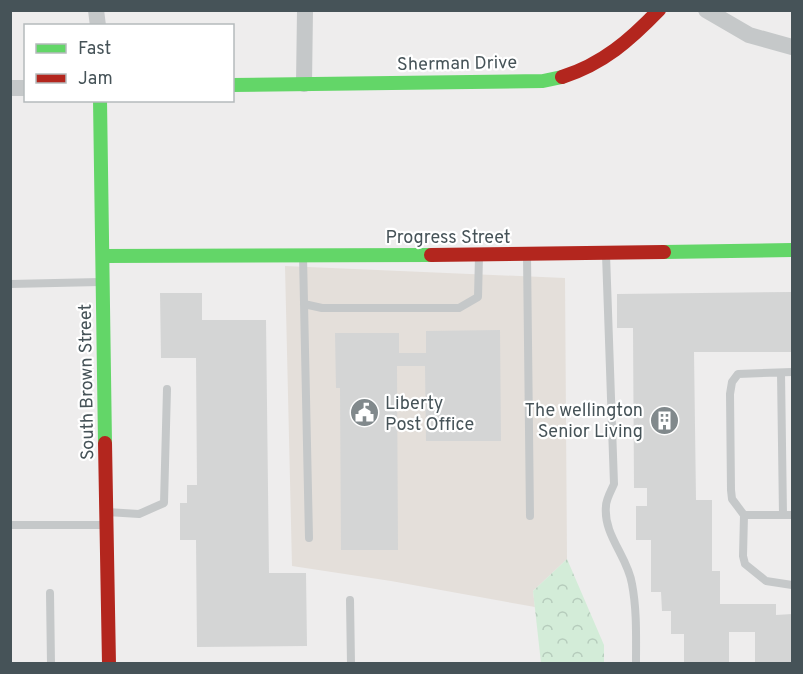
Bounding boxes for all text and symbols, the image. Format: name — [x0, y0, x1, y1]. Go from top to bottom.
legend — [24, 24, 234, 102]
text: Fast — [78, 38, 111, 61]
street label: Sherman Drive — [397, 52, 517, 77]
text: Jam — [78, 68, 113, 91]
street label: Progress Street — [385, 227, 511, 250]
street label: South Brown Street — [75, 304, 100, 460]
place label: Liberty Post Office — [385, 393, 474, 437]
public building icon: Liberty Post Office — [348, 397, 380, 429]
place label: The wellington Senior Living — [525, 400, 643, 444]
building icon: The wellington Senior Living — [648, 404, 680, 436]

